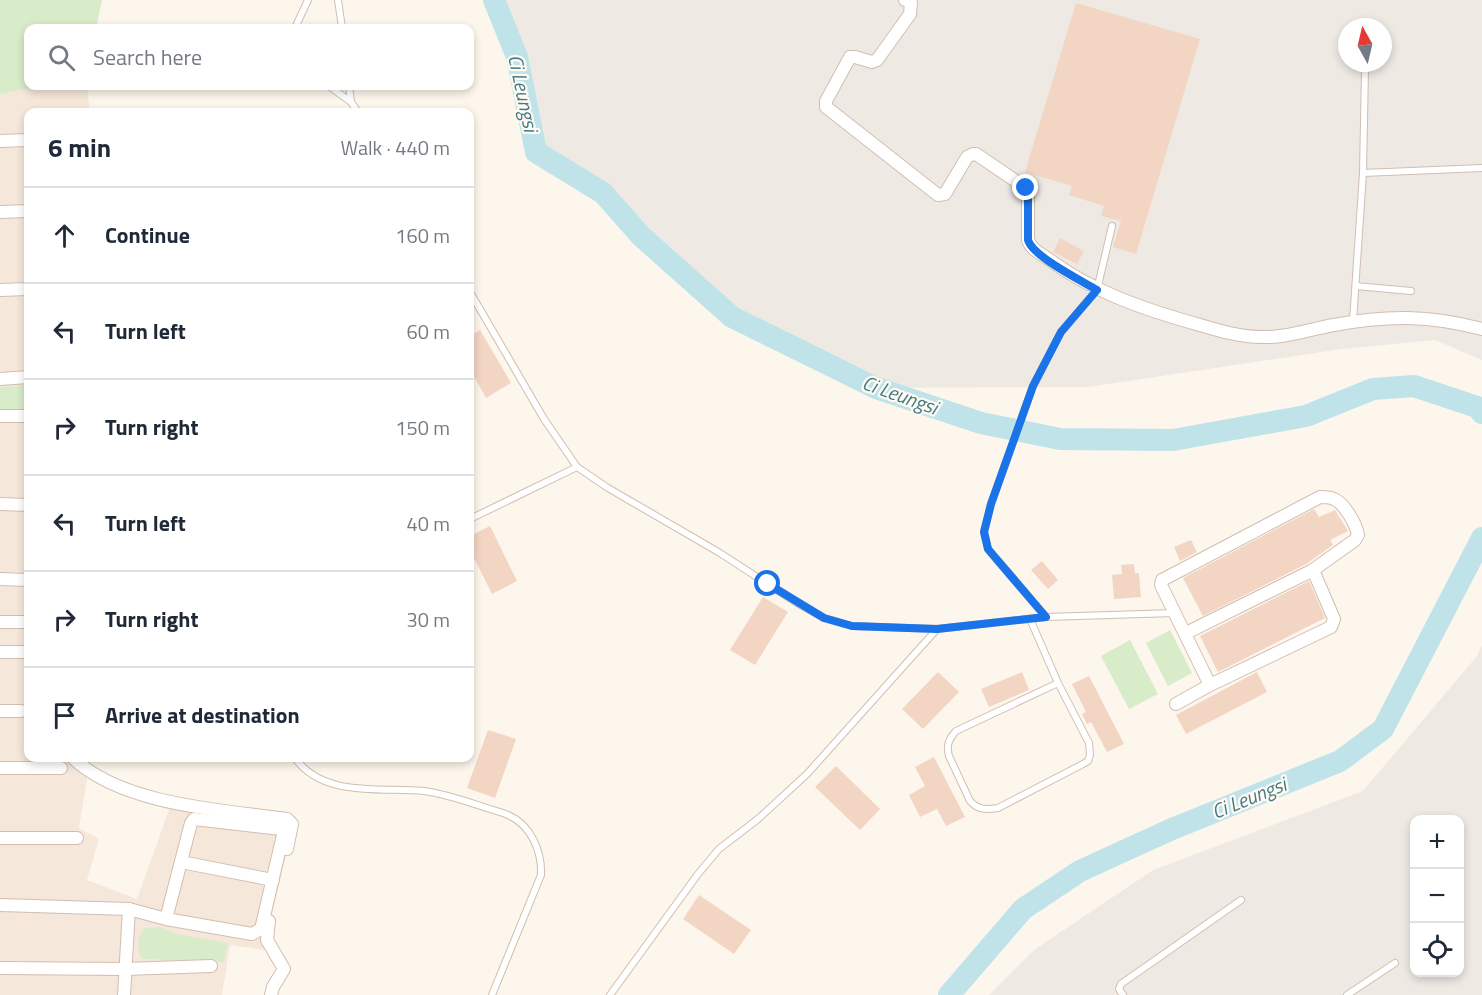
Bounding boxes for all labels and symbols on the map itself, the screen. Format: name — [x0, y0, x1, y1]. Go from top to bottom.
north arrow — [1338, 18, 1392, 72]
water label: Ci Leungsi — [500, 51, 547, 137]
route end — [1012, 174, 1038, 200]
water label: Ci Leungsi — [858, 367, 945, 423]
route start — [754, 570, 780, 596]
water label: Ci Leungsi — [1207, 767, 1294, 827]

